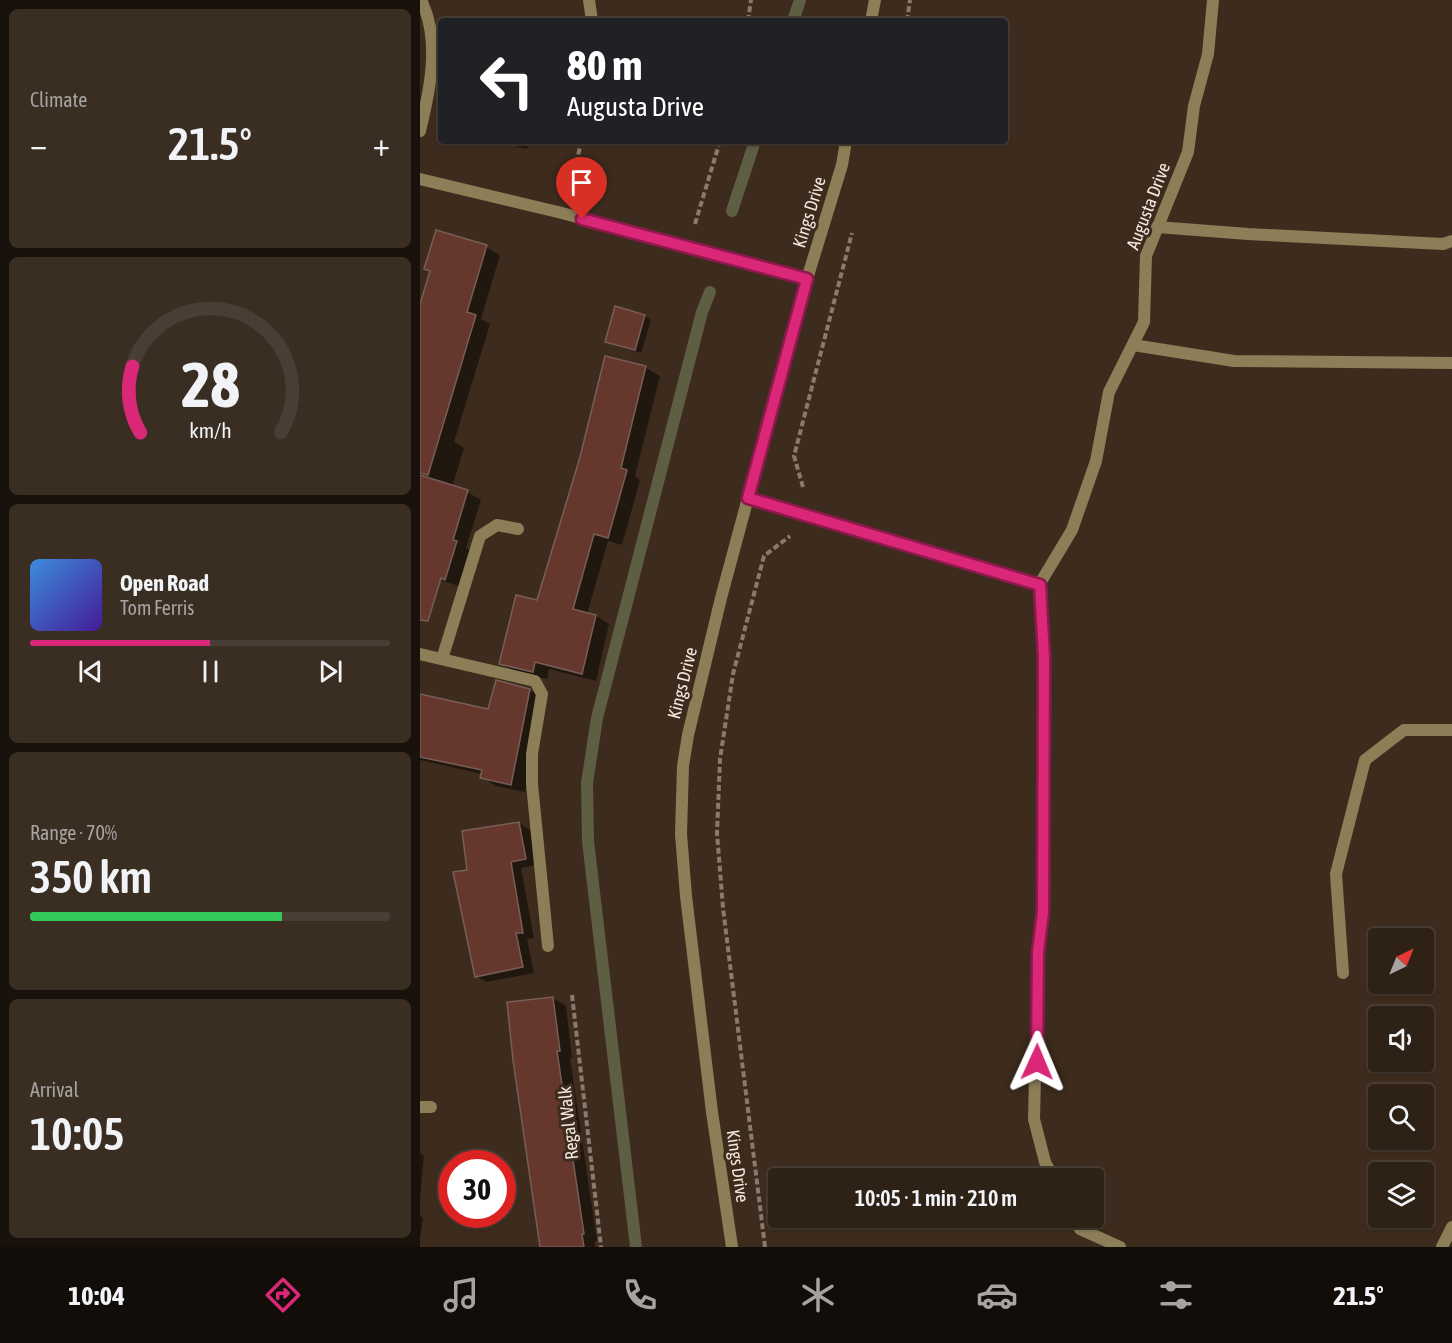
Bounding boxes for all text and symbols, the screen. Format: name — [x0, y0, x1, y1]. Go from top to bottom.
text: 80 m — [567, 41, 642, 89]
icon: left — [468, 42, 546, 120]
text: Climate — [30, 88, 87, 111]
text: Augusta Drive — [567, 91, 704, 122]
text: 21.5° — [168, 118, 252, 170]
text: − — [30, 125, 47, 163]
text: + — [373, 125, 390, 163]
pin — [556, 157, 607, 219]
street label: Augusta Drive — [1122, 160, 1174, 252]
icon: arrive — [565, 166, 598, 199]
street label: Kings Drive — [788, 174, 830, 250]
text: 28 — [181, 349, 239, 420]
text: km/h — [189, 418, 231, 443]
text: Open Road — [120, 570, 209, 596]
text: Tom Ferris — [120, 596, 194, 619]
street label: Kings Drive — [663, 645, 701, 721]
icon: previous — [74, 655, 107, 688]
icon: pause — [194, 655, 227, 688]
icon: next — [314, 655, 347, 688]
text: Range · 70% — [30, 821, 117, 844]
text: 350 km — [30, 851, 152, 903]
north arrow — [1368, 928, 1434, 994]
map controls — [1368, 928, 1434, 1228]
button: sound — [1368, 1006, 1434, 1072]
position arrow — [1005, 1030, 1069, 1094]
text: Arrival — [30, 1078, 79, 1101]
button: search — [1368, 1084, 1434, 1150]
street label: Regal Walk — [554, 1085, 582, 1161]
text: 10:05 — [30, 1108, 124, 1160]
street label: Kings Drive — [723, 1128, 753, 1204]
speed limit sign: 30 — [438, 1150, 516, 1228]
button: layers — [1368, 1162, 1434, 1228]
text: 10:05 · 1 min · 210 m — [855, 1185, 1017, 1211]
icon: directions — [262, 1274, 304, 1316]
icon: music — [440, 1274, 482, 1316]
icon: phone — [619, 1274, 661, 1316]
icon: climate — [797, 1274, 839, 1316]
icon: car — [976, 1274, 1018, 1316]
icon: filters — [1155, 1274, 1197, 1316]
text: 10:04 — [68, 1280, 125, 1311]
text: 21.5° — [1333, 1280, 1384, 1311]

